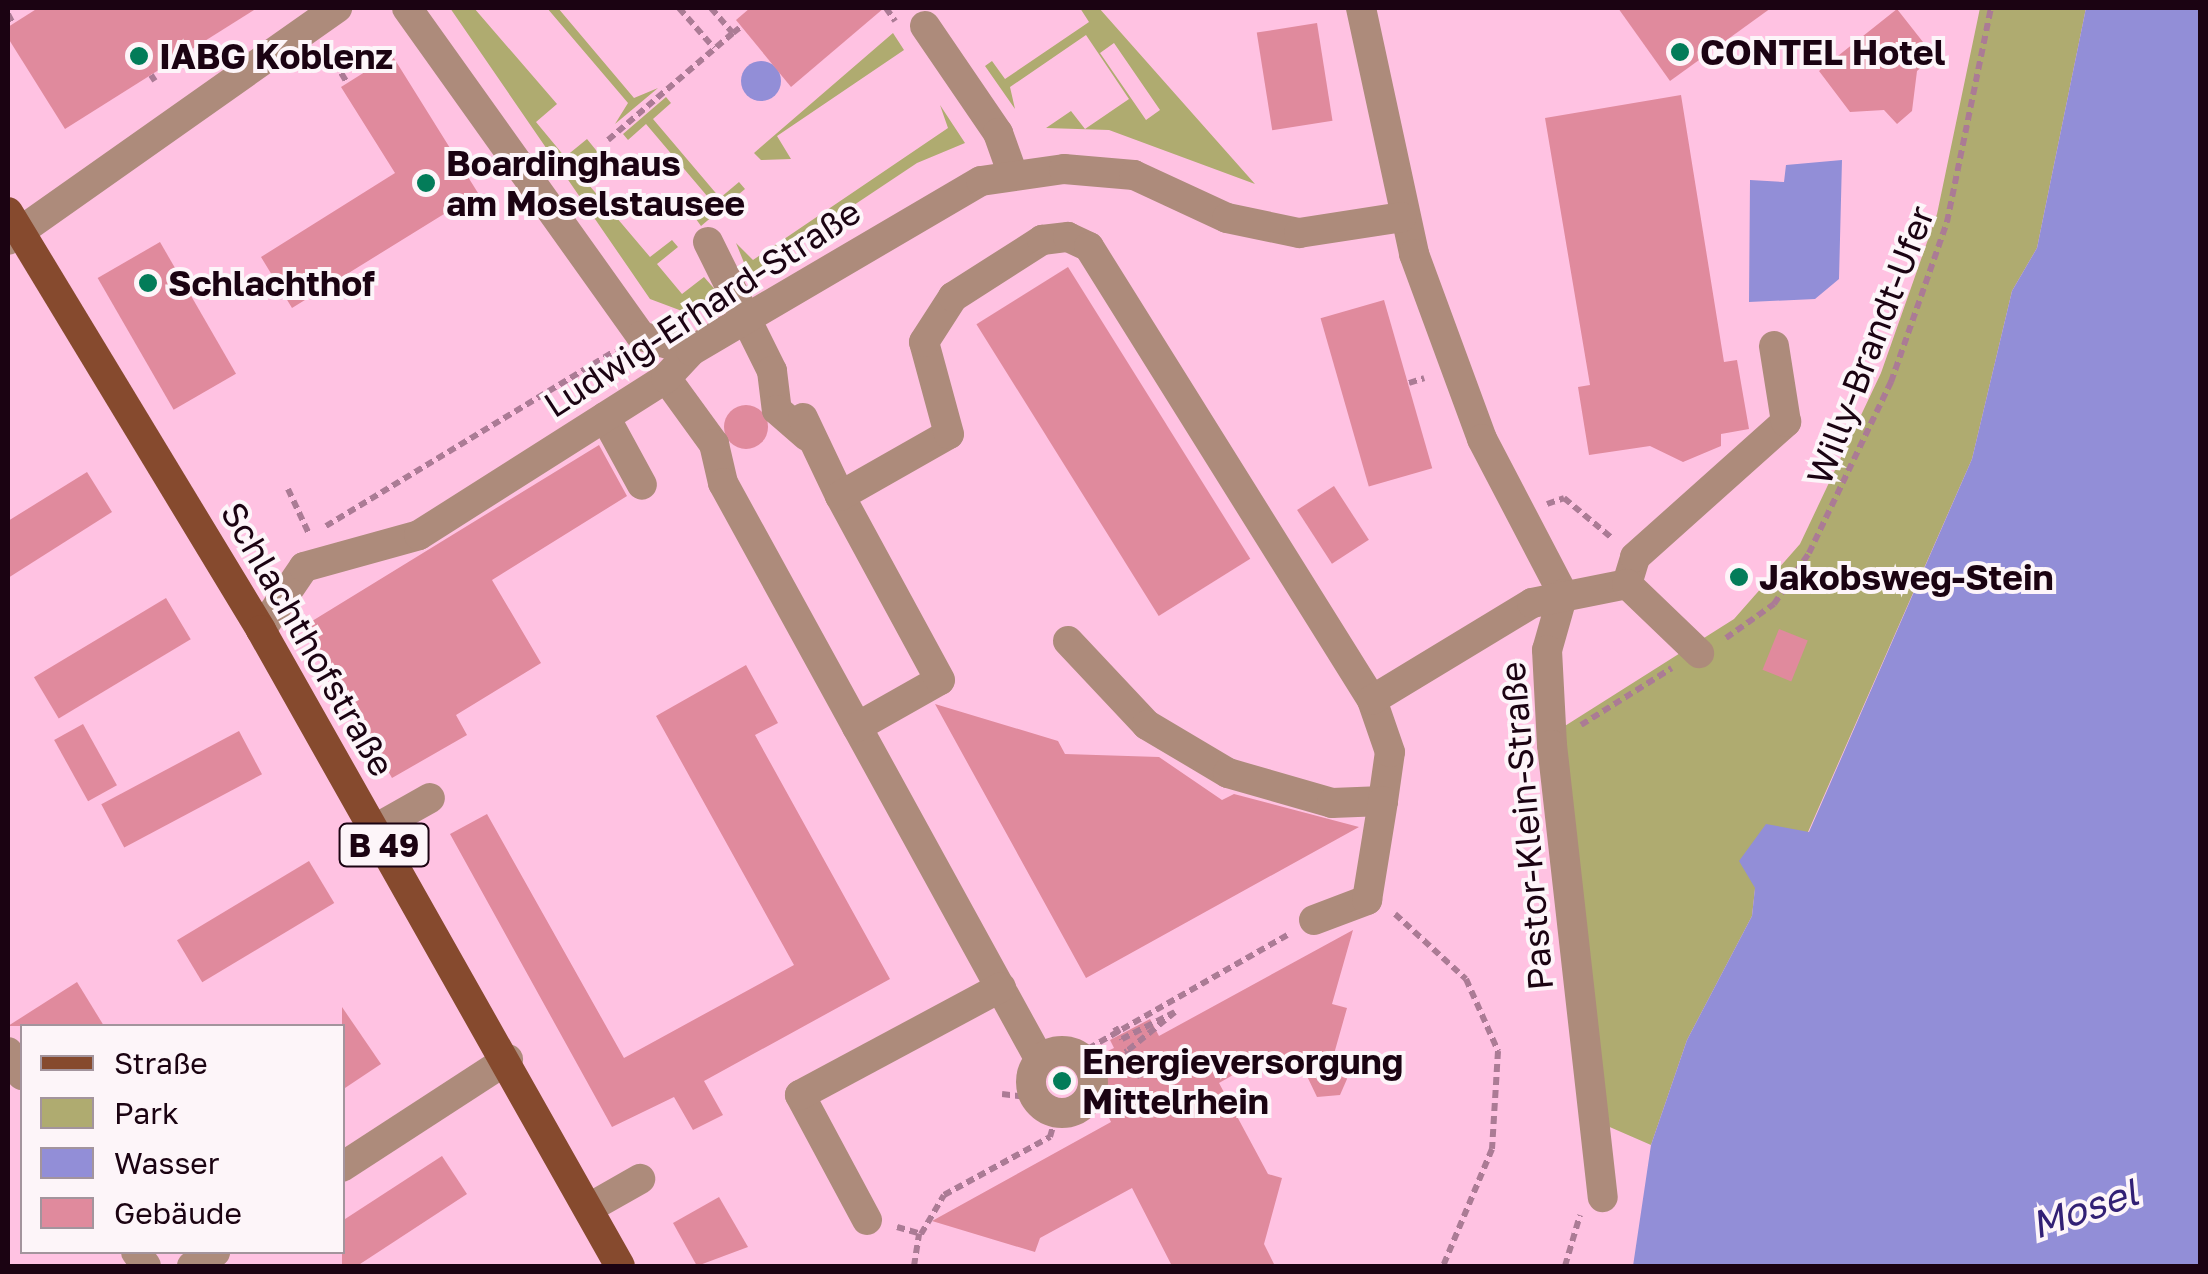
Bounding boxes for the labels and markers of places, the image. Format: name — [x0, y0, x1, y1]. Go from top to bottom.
place label: CONTEL Hotel — [1700, 31, 1945, 73]
place label: IABG Koblenz — [159, 35, 393, 77]
marker: CONTEL Hotel — [1669, 41, 1691, 63]
marker: IABG Koblenz — [128, 45, 150, 67]
place label: Boardinghaus am Moselstausee — [446, 142, 745, 224]
marker: Boardinghaus am Moselstausee — [415, 172, 437, 194]
place label: Schlachthof — [168, 262, 375, 304]
marker: Schlachthof — [137, 272, 159, 294]
place label: Jakobsweg-Stein — [1759, 556, 2054, 598]
marker: Jakobsweg-Stein — [1728, 566, 1750, 588]
place label: Energieversorgung Mittelrhein — [1082, 1040, 1403, 1122]
marker: Energieversorgung Mittelrhein — [1051, 1070, 1073, 1092]

